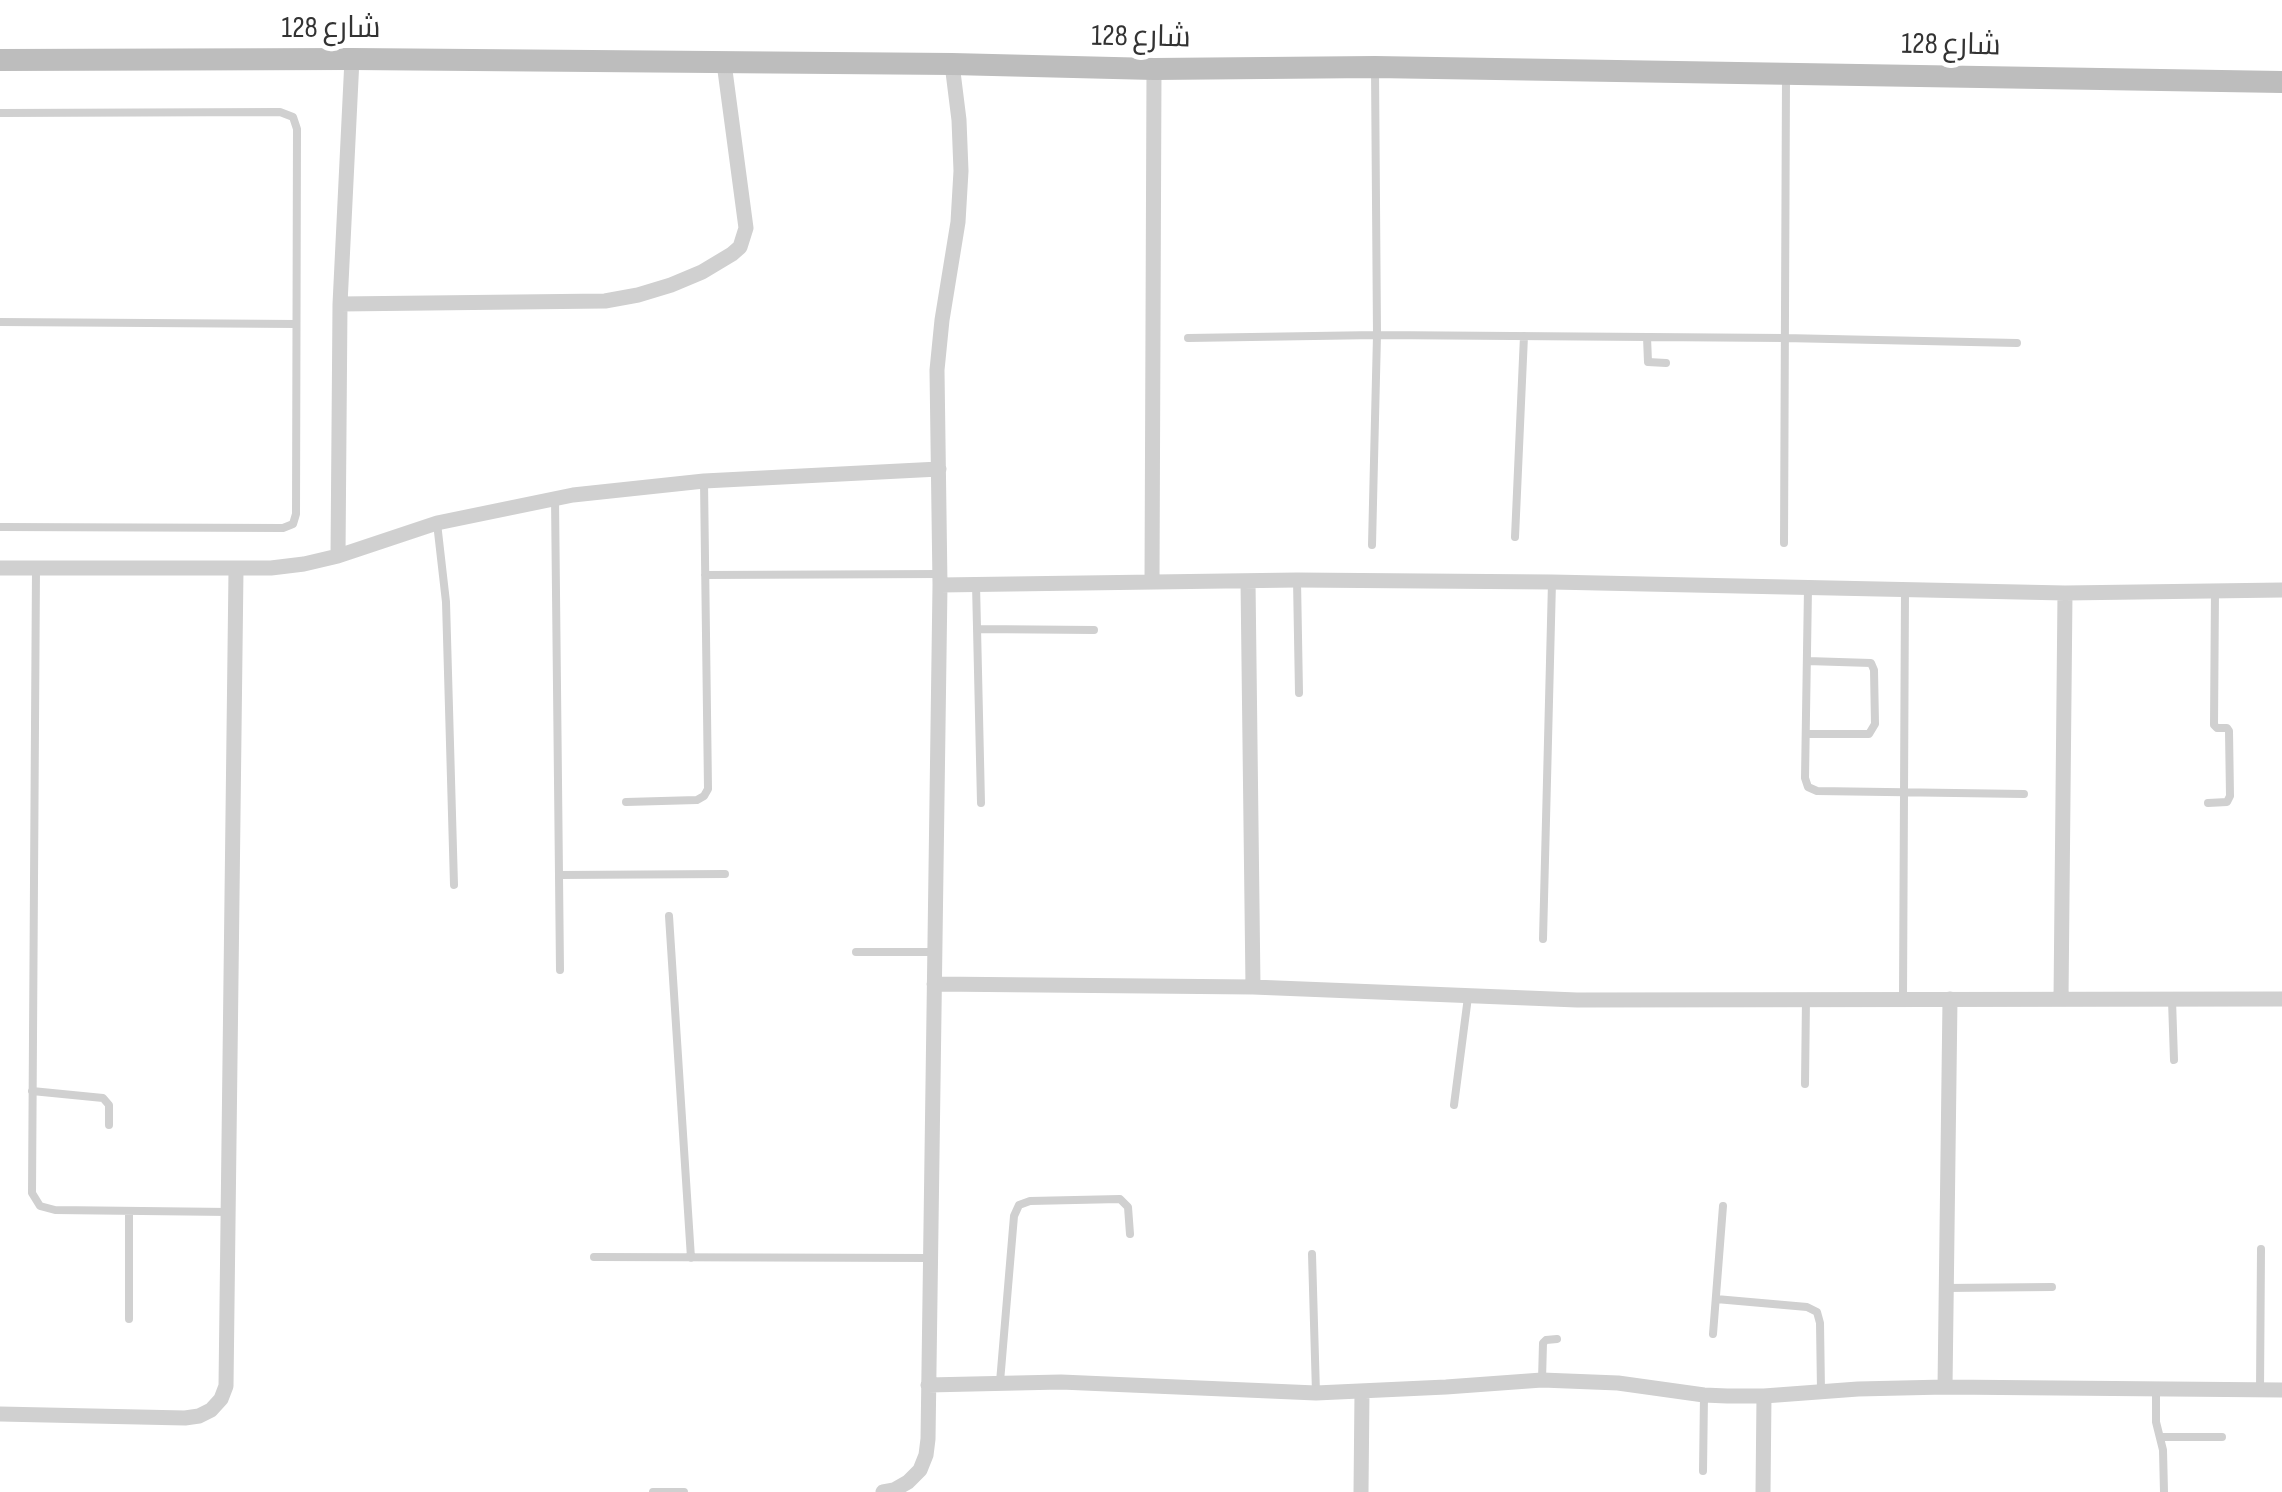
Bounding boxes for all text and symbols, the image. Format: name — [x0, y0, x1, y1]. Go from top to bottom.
street label: شارع 128 — [281, 11, 381, 47]
street label: شارع 128 — [1091, 19, 1191, 57]
street label: شارع 128 — [1901, 27, 2001, 65]

